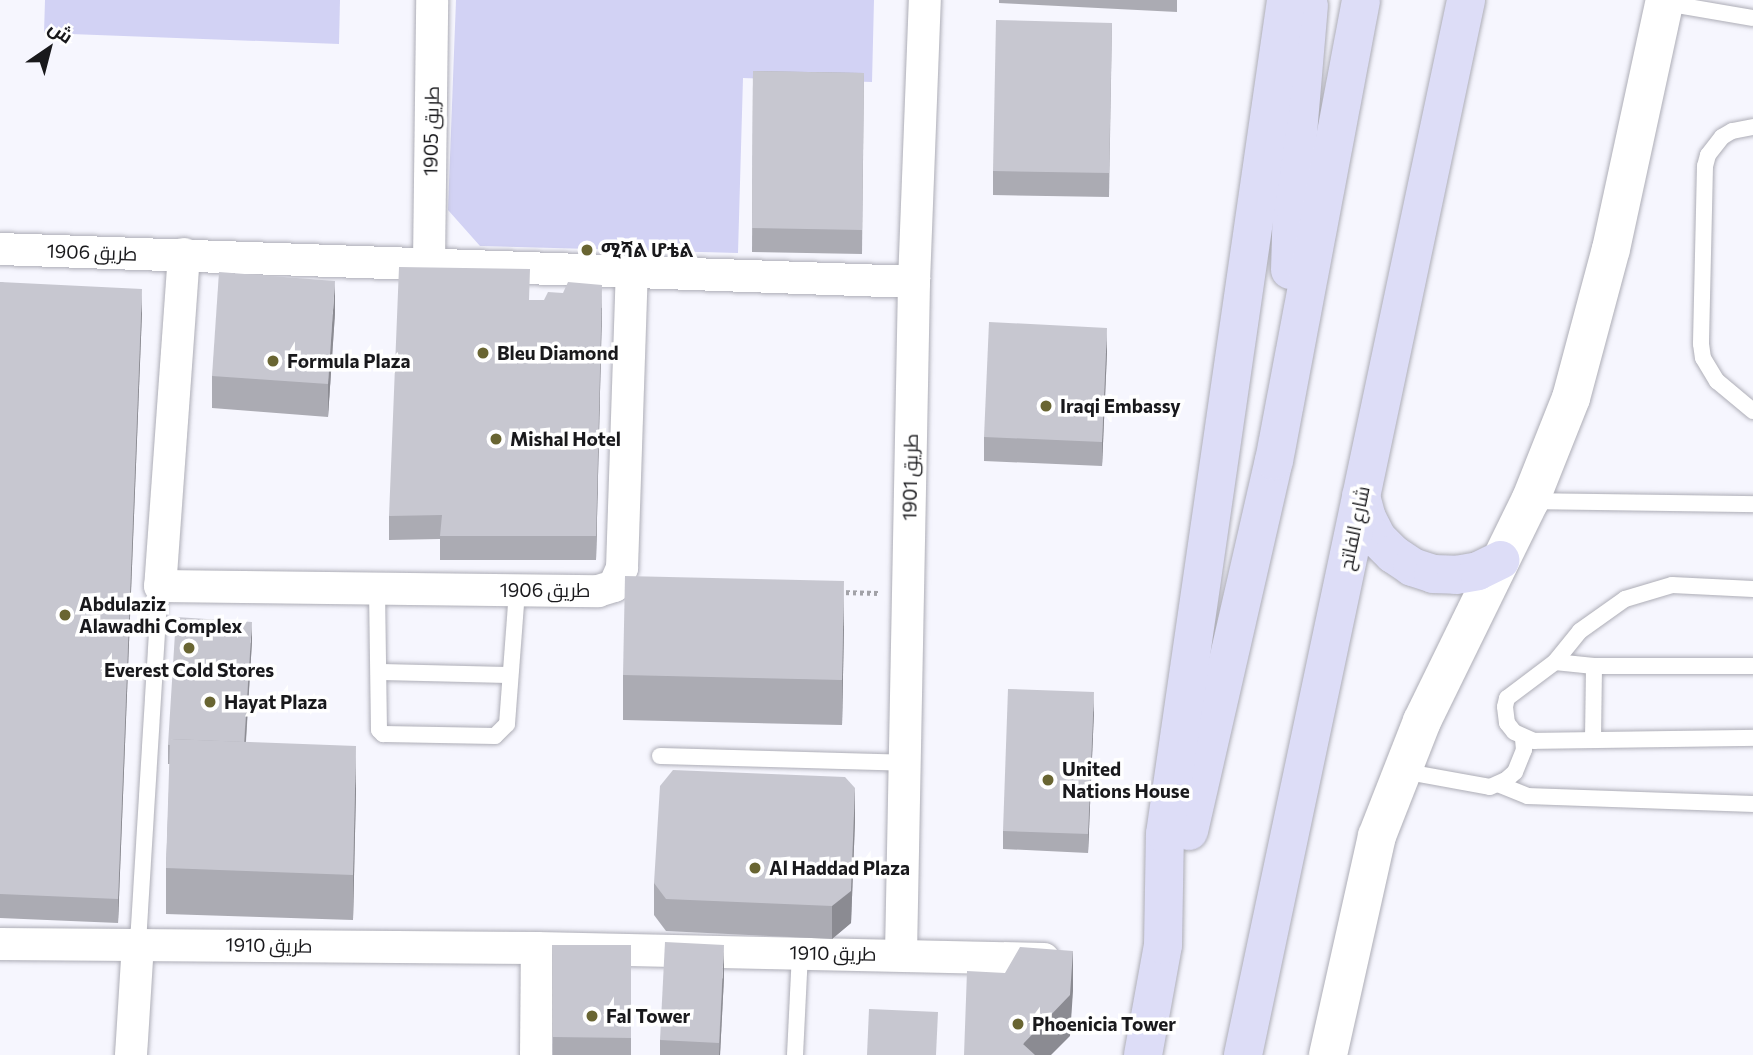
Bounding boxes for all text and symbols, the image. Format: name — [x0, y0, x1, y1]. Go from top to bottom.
north arrow — [14, 14, 84, 84]
text: ش — [45, 15, 78, 48]
street label: طريق 1905 — [419, 86, 443, 176]
street label: طريق 1906 — [46, 239, 138, 265]
place label: ሚሻል ሆቴል — [601, 239, 693, 261]
marker: ሚሻል ሆቴል — [579, 242, 595, 258]
place label: Bleu Diamond — [497, 342, 619, 364]
marker: Bleu Diamond — [475, 345, 491, 361]
place label: Formula Plaza — [287, 350, 411, 372]
marker: Formula Plaza — [265, 353, 281, 369]
place label: Iraqi Embassy — [1060, 395, 1181, 417]
marker: Iraqi Embassy — [1038, 398, 1054, 414]
place label: Mishal Hotel — [510, 428, 621, 450]
marker: Mishal Hotel — [488, 431, 504, 447]
street label: طريق 1901 — [898, 433, 922, 521]
street label: شارع الفاتح — [1334, 484, 1374, 572]
street label: طريق 1906 — [500, 579, 590, 601]
place label: Abdulaziz Alawadhi Complex — [79, 593, 242, 637]
marker: Abdulaziz Alawadhi Complex — [57, 607, 73, 623]
marker: Everest Cold Stores — [181, 640, 197, 656]
place label: Everest Cold Stores — [104, 659, 274, 681]
place label: Hayat Plaza — [224, 691, 327, 713]
marker: Hayat Plaza — [202, 694, 218, 710]
place label: United Nations House — [1062, 758, 1190, 802]
marker: United Nations House — [1040, 772, 1056, 788]
place label: Al Haddad Plaza — [769, 857, 910, 879]
marker: Al Haddad Plaza — [747, 860, 763, 876]
street label: طريق 1910 — [225, 933, 313, 957]
street label: طريق 1910 — [789, 941, 877, 965]
place label: Fal Tower — [606, 1005, 690, 1027]
marker: Fal Tower — [584, 1008, 600, 1024]
place label: Phoenicia Tower — [1032, 1013, 1176, 1035]
marker: Phoenicia Tower — [1010, 1016, 1026, 1032]

